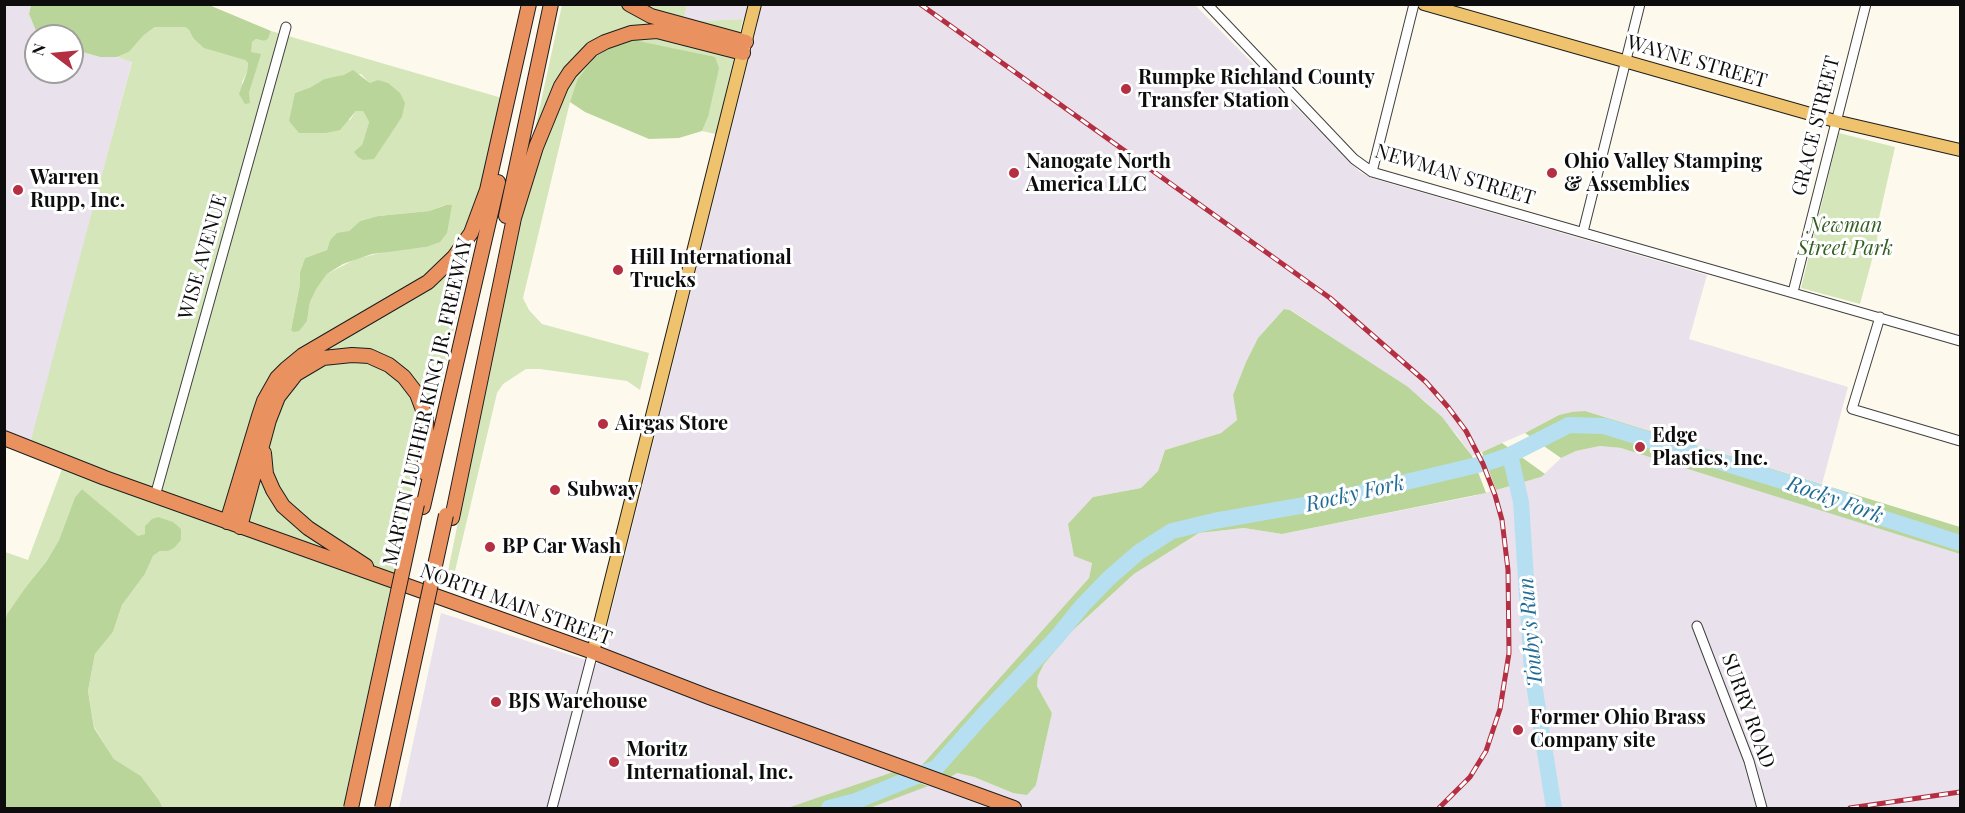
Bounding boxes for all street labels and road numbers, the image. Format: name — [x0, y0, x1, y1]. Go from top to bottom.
street label: WAYNE STREET — [1624, 31, 1770, 93]
street label: GRACE STREET — [1787, 54, 1845, 198]
street label: NEWMAN STREET — [1372, 139, 1538, 211]
street label: WISE AVENUE — [174, 192, 232, 322]
street label: MARTIN LUTHER KING JR. FREEWAY — [379, 236, 477, 568]
street label: NORTH MAIN STREET — [417, 559, 615, 651]
street label: SURRY ROAD — [1716, 650, 1780, 772]

